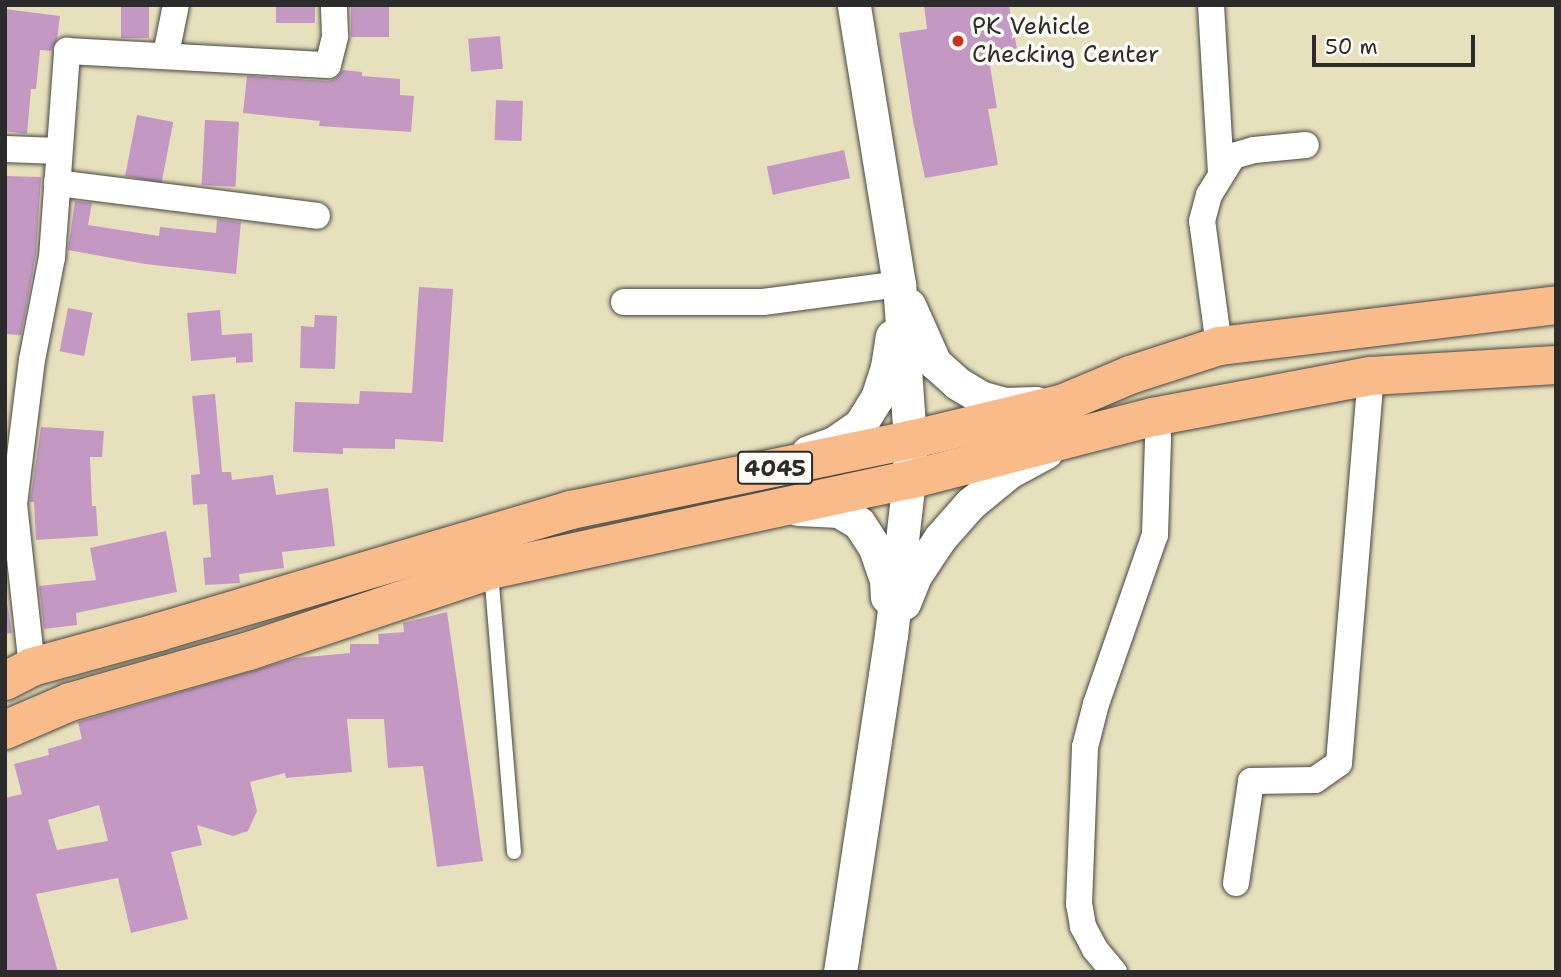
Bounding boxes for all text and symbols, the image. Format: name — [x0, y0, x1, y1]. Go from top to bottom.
place label: PK Vehicle Checking Center — [972, 13, 1159, 69]
scale bar — [1316, 21, 1479, 65]
marker: PK Vehicle Checking Center — [950, 33, 966, 49]
text: 50 m — [1325, 33, 1378, 61]
road number: 4045 — [736, 448, 814, 488]

